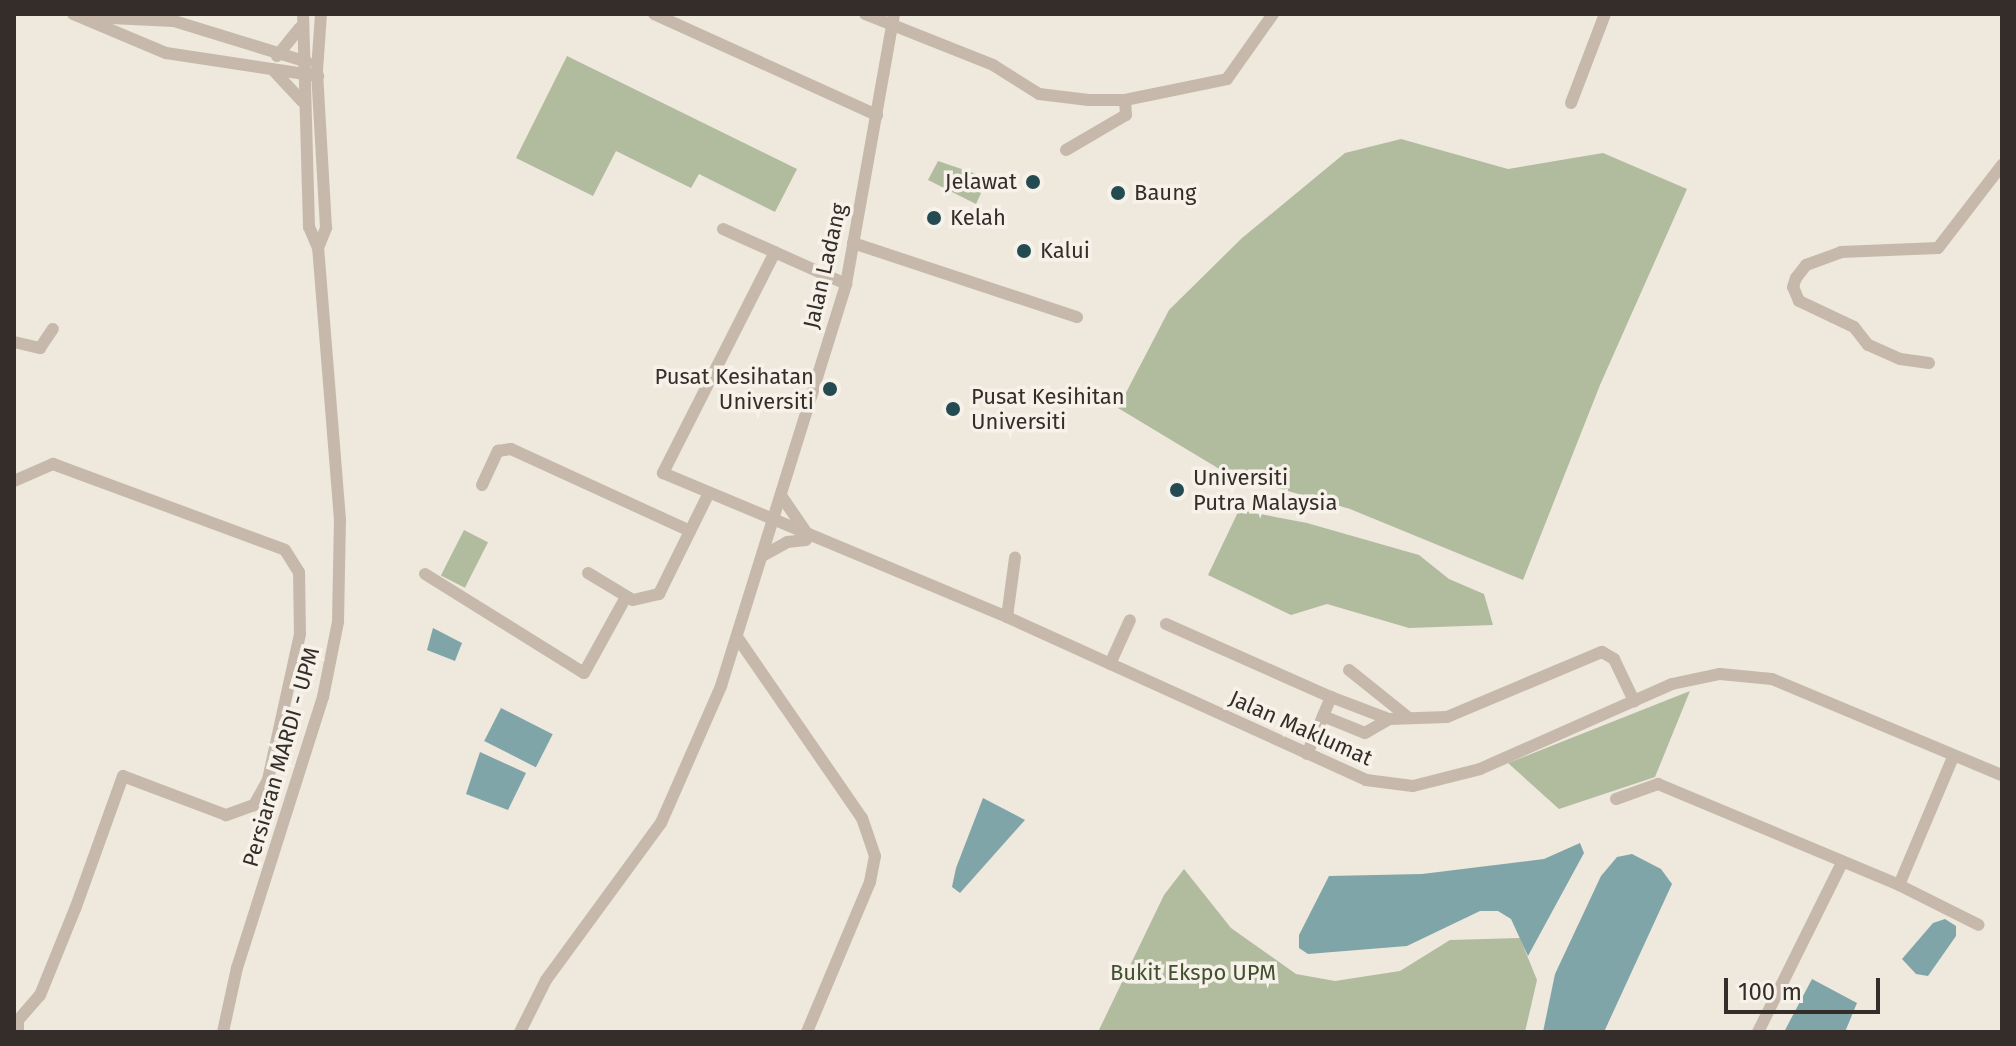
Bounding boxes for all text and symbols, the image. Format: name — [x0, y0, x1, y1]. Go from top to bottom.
place label: Jelawat — [945, 169, 1017, 195]
marker: Jelawat — [1024, 173, 1042, 191]
place label: Baung — [1134, 180, 1196, 206]
marker: Baung — [1109, 184, 1127, 202]
street label: Jalan Ladang — [798, 201, 852, 331]
place label: Kelah — [950, 205, 1006, 231]
marker: Kelah — [925, 209, 943, 227]
place label: Kalui — [1040, 238, 1090, 264]
marker: Kalui — [1015, 242, 1033, 260]
place label: Pusat Kesihatan Universiti — [655, 363, 814, 414]
marker: Pusat Kesihatan Universiti — [821, 380, 839, 398]
place label: Pusat Kesihitan Universiti — [971, 383, 1125, 434]
marker: Pusat Kesihitan Universiti — [942, 398, 964, 420]
place label: Universiti Putra Malaysia — [1193, 464, 1337, 516]
marker: Universiti Putra Malaysia — [1168, 481, 1186, 499]
street label: Persiaran MARDI - UPM — [237, 644, 325, 870]
street label: Jalan Maklumat — [1225, 685, 1377, 771]
park label: Bukit Ekspo UPM — [1110, 960, 1276, 986]
scale bar — [1728, 962, 1884, 1012]
text: 100 m — [1738, 978, 1802, 1006]

